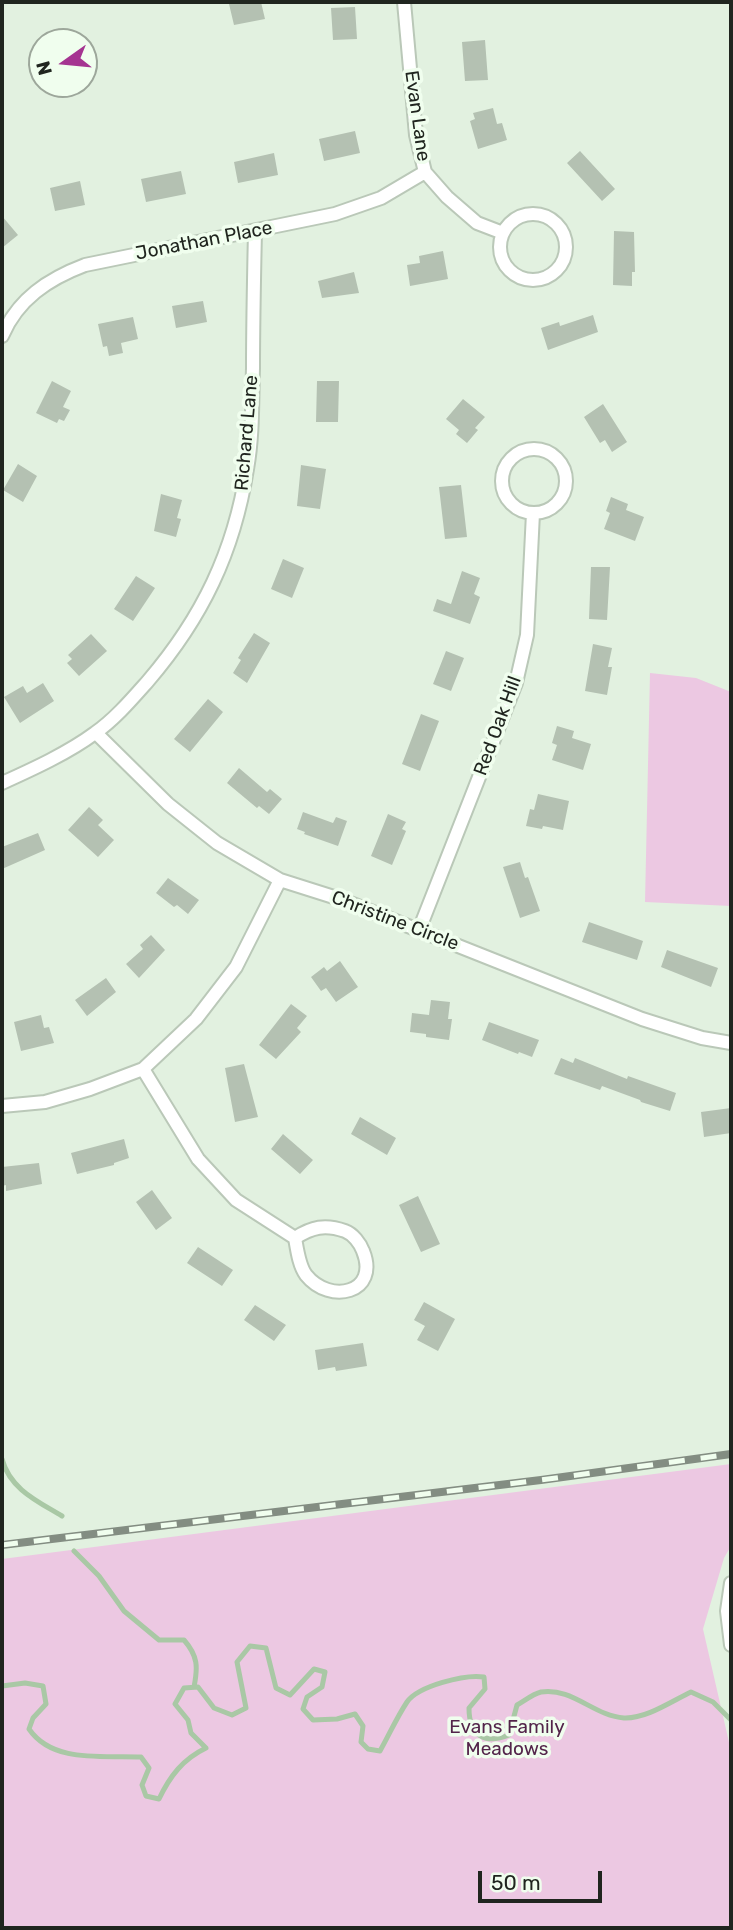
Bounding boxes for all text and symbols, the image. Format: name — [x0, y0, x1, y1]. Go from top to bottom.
north arrow — [28, 28, 98, 98]
text: N — [31, 58, 57, 78]
street label: Evan Lane — [399, 69, 435, 163]
street label: Jonathan Place — [134, 217, 274, 265]
street label: Richard Lane — [231, 374, 263, 492]
street label: Red Oak Hill — [469, 673, 527, 779]
street label: Christine Circle — [328, 886, 462, 956]
park label: Evans Family Meadows — [449, 1717, 565, 1761]
scale bar — [481, 1856, 605, 1900]
text: 50 m — [491, 1870, 541, 1895]

